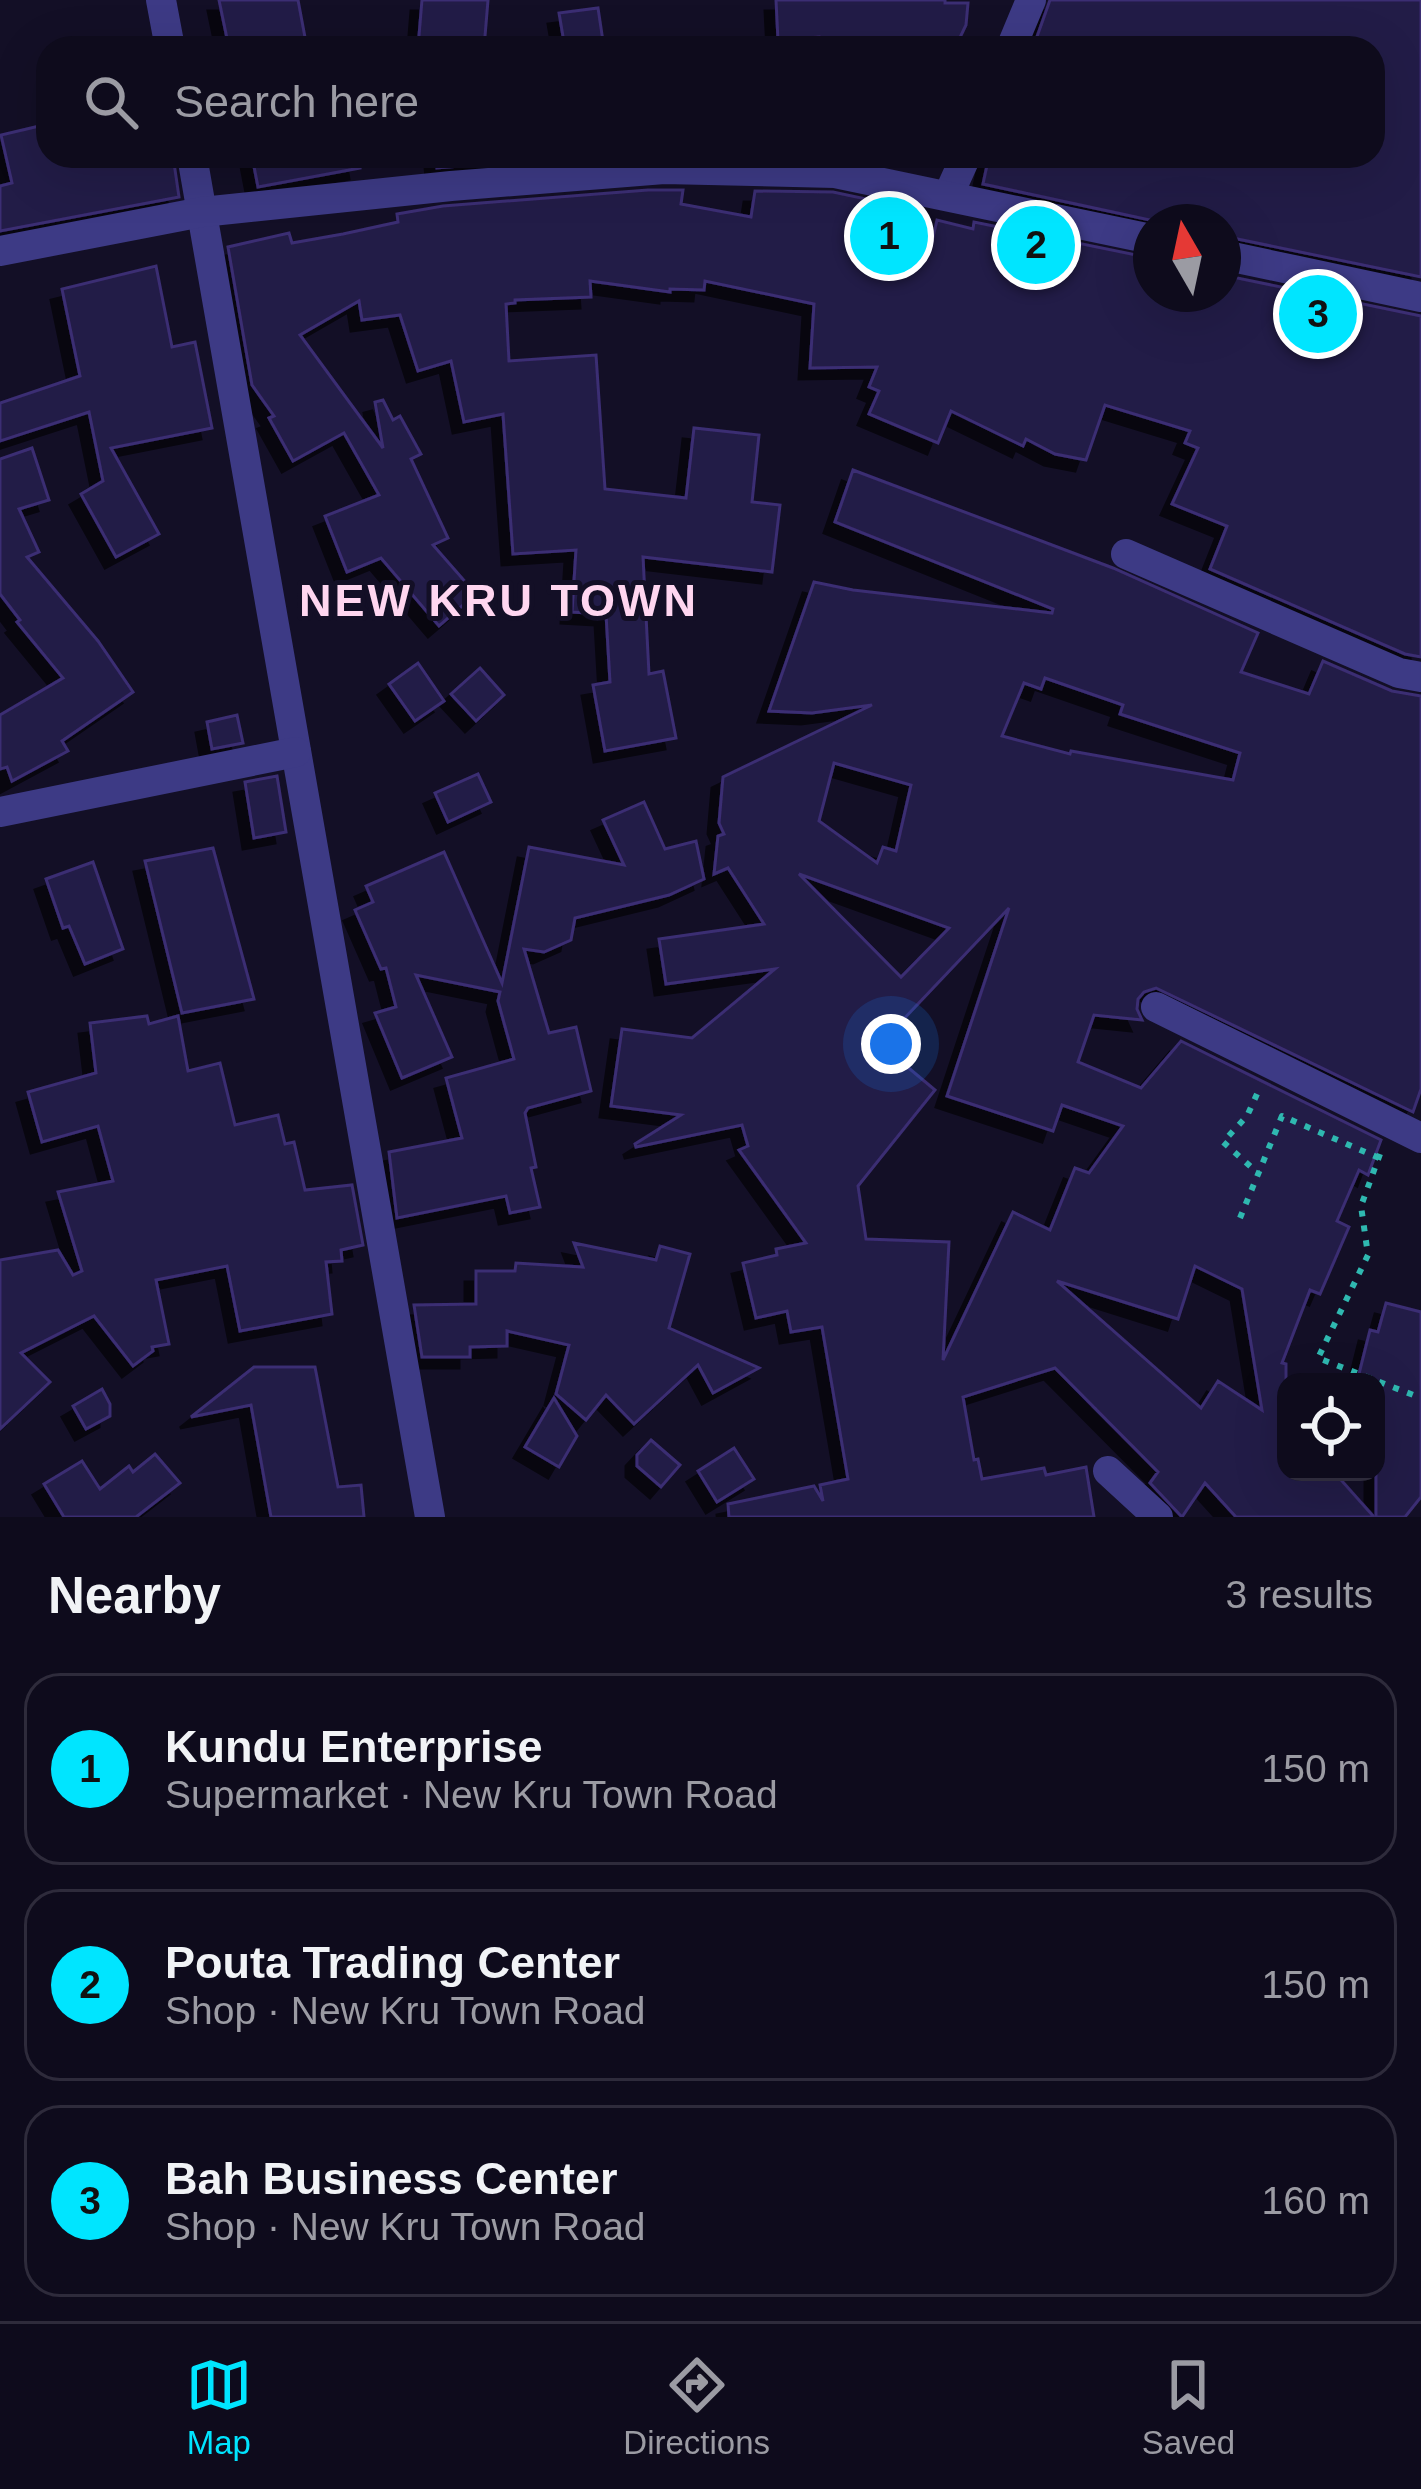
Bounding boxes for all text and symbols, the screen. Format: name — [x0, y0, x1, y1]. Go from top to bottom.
search box — [36, 36, 1385, 168]
icon: search — [78, 69, 144, 135]
text: Search here — [174, 76, 419, 127]
pin: 1 — [850, 191, 928, 281]
pin: 2 — [997, 200, 1075, 290]
north arrow — [1133, 204, 1241, 312]
pin: 3 — [1279, 269, 1357, 359]
district label: NEW KRU TOWN — [299, 575, 699, 626]
your location — [861, 1014, 921, 1074]
map controls — [1277, 1373, 1385, 1481]
button: locate — [1277, 1373, 1385, 1481]
text: Nearby — [48, 1567, 221, 1624]
text: 3 results — [1226, 1573, 1373, 1616]
text: Kundu Enterprise — [165, 1721, 543, 1772]
text: 1 — [79, 1747, 101, 1790]
text: 150 m — [1262, 1747, 1370, 1790]
text: Supermarket · New Kru Town Road — [165, 1773, 778, 1816]
text: Pouta Trading Center — [165, 1937, 620, 1988]
text: 2 — [79, 1963, 101, 2006]
text: 150 m — [1262, 1963, 1370, 2006]
text: Shop · New Kru Town Road — [165, 1989, 646, 2032]
text: Bah Business Center — [165, 2153, 618, 2204]
text: 3 — [79, 2179, 101, 2222]
text: 160 m — [1262, 2179, 1370, 2222]
text: Shop · New Kru Town Road — [165, 2205, 646, 2248]
tab: Map — [186, 2352, 252, 2462]
tab: Directions — [623, 2352, 770, 2462]
tab: Saved — [1142, 2352, 1235, 2462]

